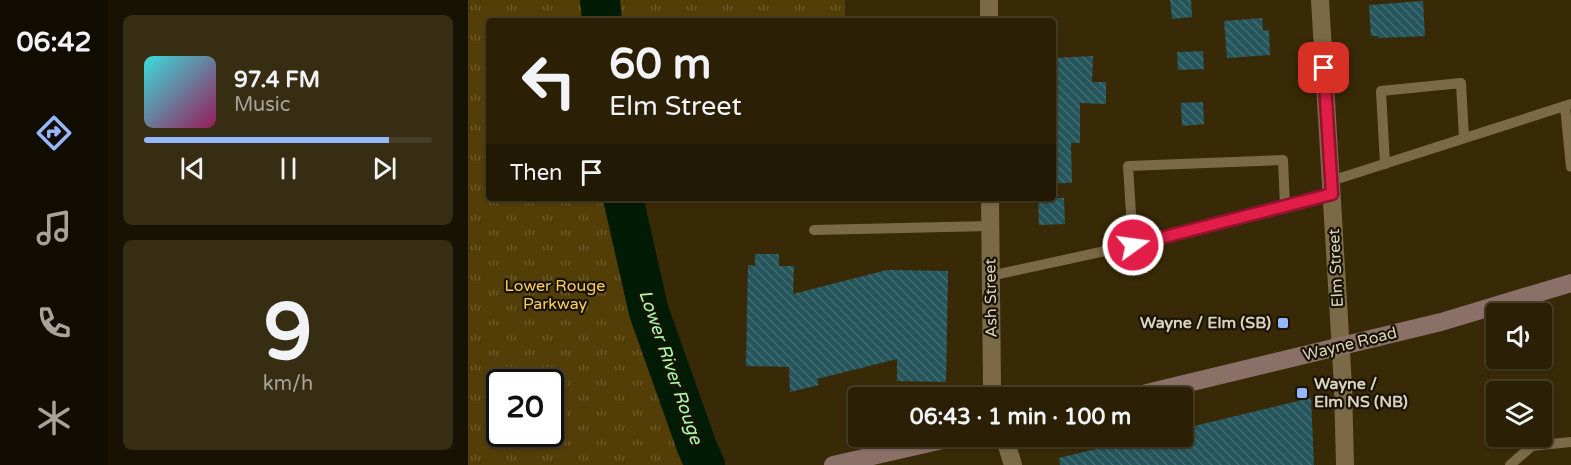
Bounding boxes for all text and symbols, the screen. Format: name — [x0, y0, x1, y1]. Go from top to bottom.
text: 06:42 — [17, 26, 91, 59]
text: 60 m — [609, 39, 711, 90]
icon: left — [510, 42, 588, 120]
pin — [1298, 42, 1349, 93]
icon: arrive — [1307, 51, 1340, 84]
text: 97.4 FM — [234, 67, 320, 93]
text: Elm Street — [609, 90, 742, 123]
text: Music — [234, 93, 290, 117]
icon: directions — [33, 112, 75, 154]
icon: previous — [176, 152, 209, 185]
icon: pause — [272, 152, 305, 185]
icon: next — [368, 152, 401, 185]
icon: arrive — [575, 156, 608, 189]
text: Then — [510, 160, 563, 186]
icon: music — [33, 207, 75, 249]
position arrow — [1101, 213, 1165, 277]
street label: Elm Street — [1324, 228, 1348, 308]
street label: Ash Street — [980, 258, 1002, 338]
park label: Lower Rouge Parkway — [505, 276, 605, 314]
text: 9 — [264, 286, 312, 380]
water label: Lower River Rouge — [634, 287, 708, 448]
icon: phone — [33, 302, 75, 344]
map controls — [1486, 303, 1552, 447]
button: sound — [1486, 303, 1552, 369]
place label: Wayne / Elm (SB) — [1140, 313, 1271, 333]
marker: Wayne / Elm (SB) — [1276, 316, 1290, 330]
street label: Wayne Road — [1301, 323, 1399, 365]
speed limit sign: 20 — [486, 369, 564, 447]
text: km/h — [263, 372, 313, 396]
place label: Wayne / Elm NS (NB) — [1314, 374, 1408, 412]
button: layers — [1486, 381, 1552, 447]
marker: Wayne / Elm NS (NB) — [1295, 386, 1309, 400]
icon: climate — [33, 397, 75, 439]
text: 06:43 · 1 min · 100 m — [910, 404, 1131, 430]

